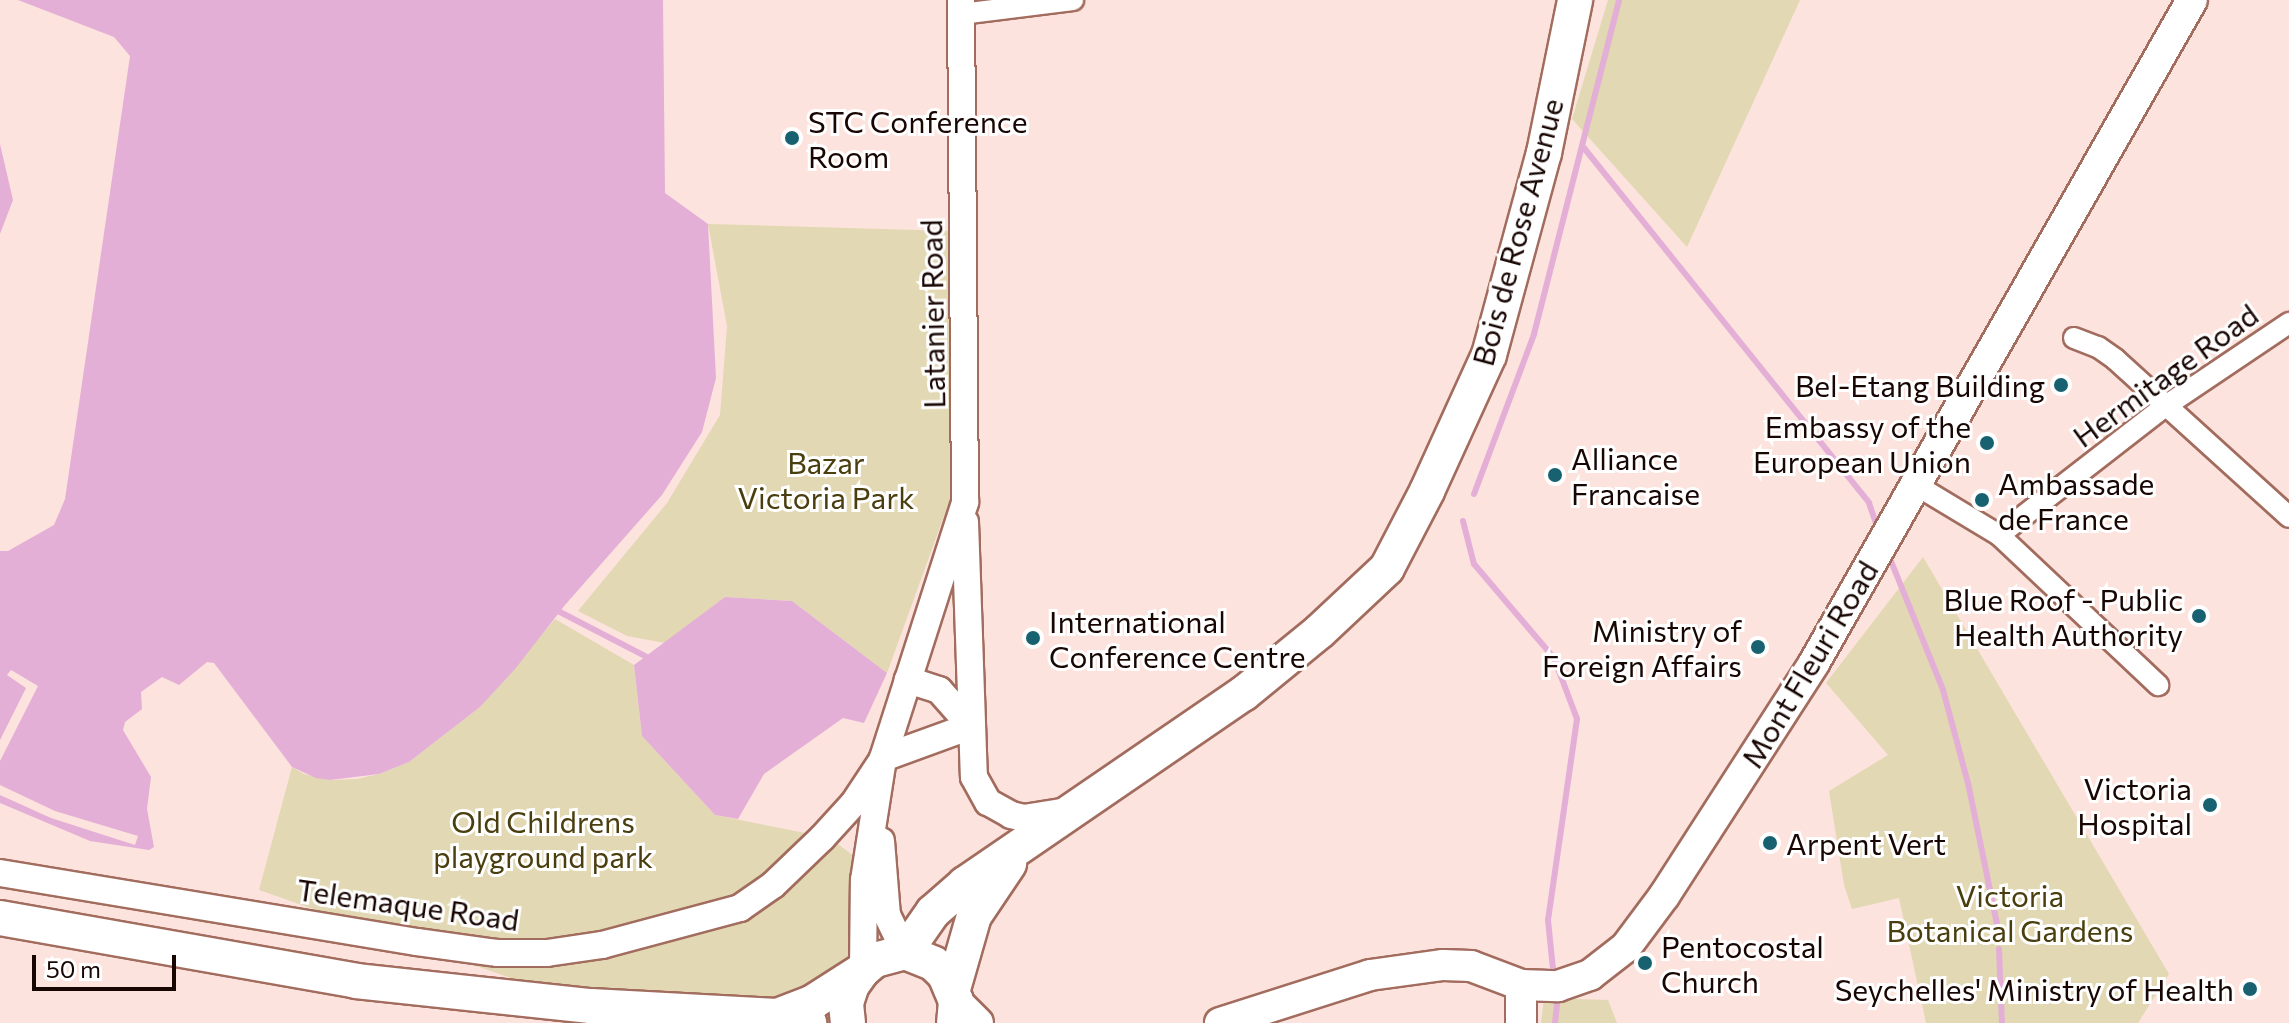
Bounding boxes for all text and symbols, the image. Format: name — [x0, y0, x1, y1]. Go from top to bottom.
street label: Bois de Rose Avenue — [1464, 94, 1570, 370]
place label: STC Conference Room — [808, 103, 1028, 174]
marker: STC Conference Room — [783, 129, 801, 147]
street label: Latanier Road — [912, 219, 952, 409]
street label: Hermitage Road — [2066, 296, 2264, 454]
place label: Bel-Etang Building — [1795, 367, 2045, 403]
marker: Bel-Etang Building — [2052, 376, 2070, 394]
place label: Embassy of the European Union — [1753, 408, 1971, 478]
marker: Embassy of the European Union — [1978, 434, 1996, 452]
place label: Alliance Francaise — [1571, 440, 1700, 510]
park label: Bazar Victoria Park — [737, 444, 915, 514]
place label: Ambassade de France — [1998, 465, 2154, 536]
marker: Alliance Francaise — [1546, 466, 1564, 484]
marker: Ambassade de France — [1973, 491, 1991, 509]
street label: Mont Fleuri Road — [1733, 554, 1885, 774]
place label: Blue Roof - Public Health Authority — [1943, 581, 2183, 652]
place label: International Conference Centre — [1049, 603, 1306, 674]
marker: Blue Roof - Public Health Authority — [2190, 607, 2208, 625]
place label: Ministry of Foreign Affairs — [1542, 612, 1742, 682]
marker: International Conference Centre — [1024, 629, 1042, 647]
marker: Ministry of Foreign Affairs — [1749, 638, 1767, 656]
place label: Victoria Hospital — [2077, 770, 2192, 840]
marker: Victoria Hospital — [2199, 794, 2221, 816]
park label: Old Childrens playground park — [433, 803, 653, 874]
place label: Arpent Vert — [1786, 825, 1946, 861]
marker: Arpent Vert — [1761, 834, 1779, 852]
street label: Telemaque Road — [295, 871, 521, 937]
park label: Victoria Botanical Gardens — [1887, 877, 2133, 948]
place label: Pentocostal Church — [1661, 928, 1824, 998]
scale bar — [36, 939, 180, 989]
text: 50 m — [46, 954, 101, 983]
marker: Pentocostal Church — [1636, 954, 1654, 972]
place label: Seychelles' Ministry of Health — [1835, 971, 2234, 1007]
marker: Seychelles' Ministry of Health — [2241, 980, 2259, 998]

